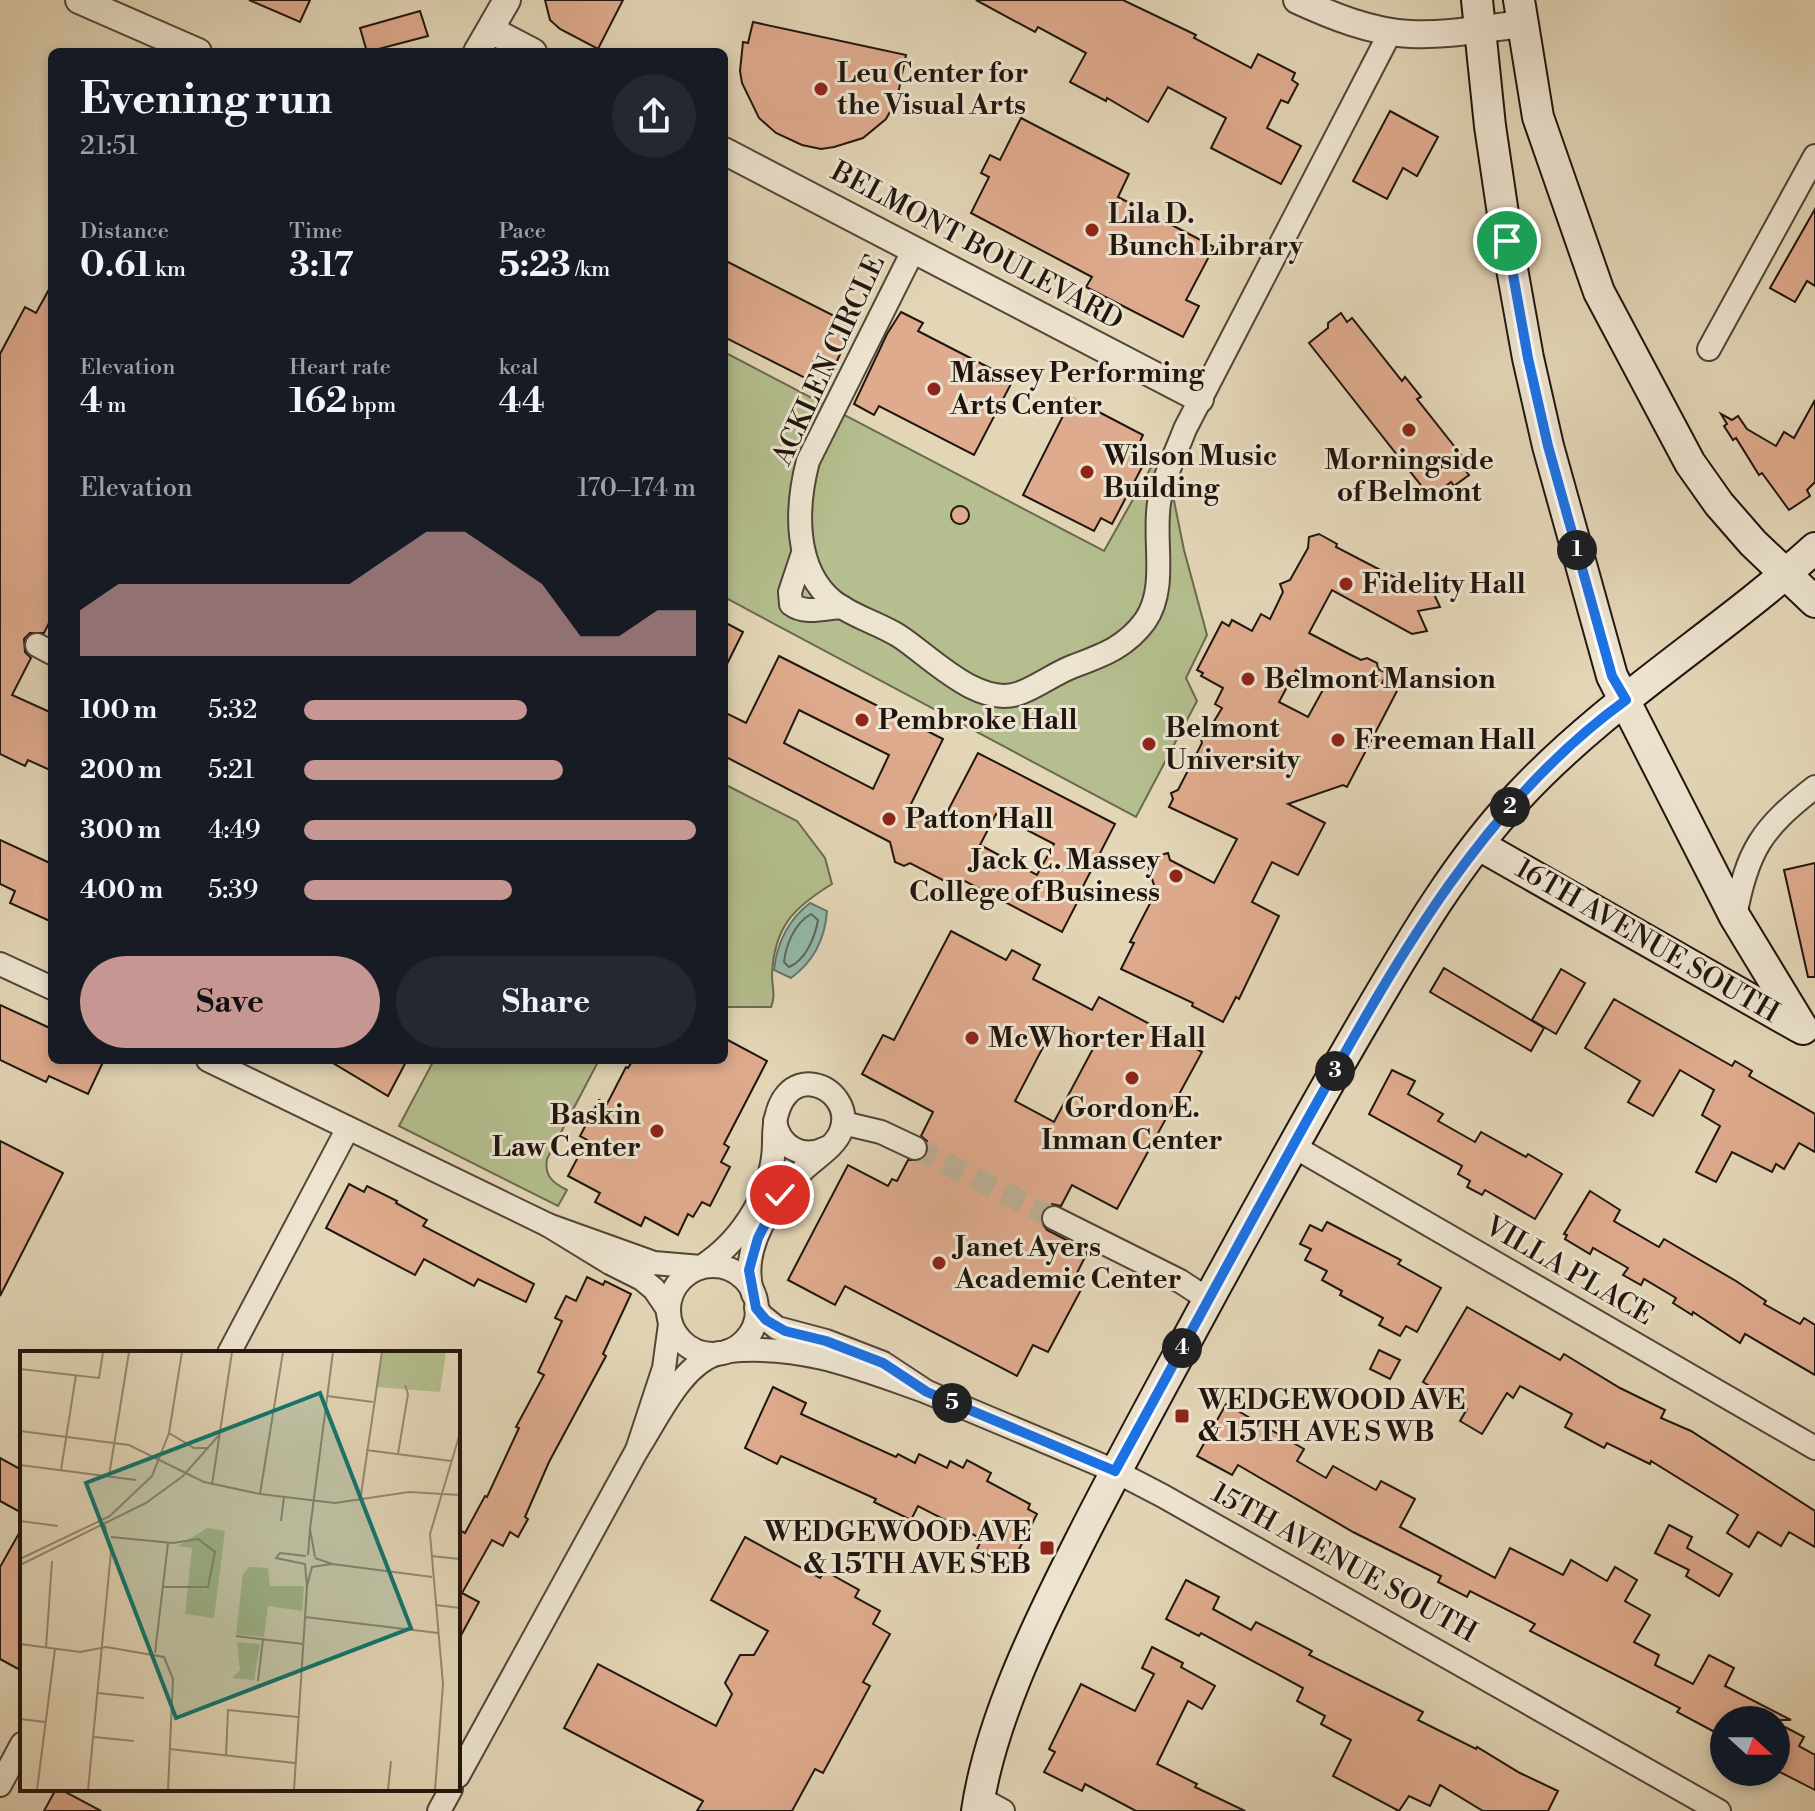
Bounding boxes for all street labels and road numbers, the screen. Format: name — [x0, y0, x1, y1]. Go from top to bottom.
street label: BELMONT BOULEVARD — [824, 154, 1129, 338]
street label: ACKLEN CIRCLE — [764, 249, 893, 472]
street label: 16TH AVENUE SOUTH — [1509, 851, 1786, 1031]
street label: VILLA PLACE — [1478, 1208, 1659, 1333]
street label: 15TH AVENUE SOUTH — [1205, 1475, 1483, 1651]

